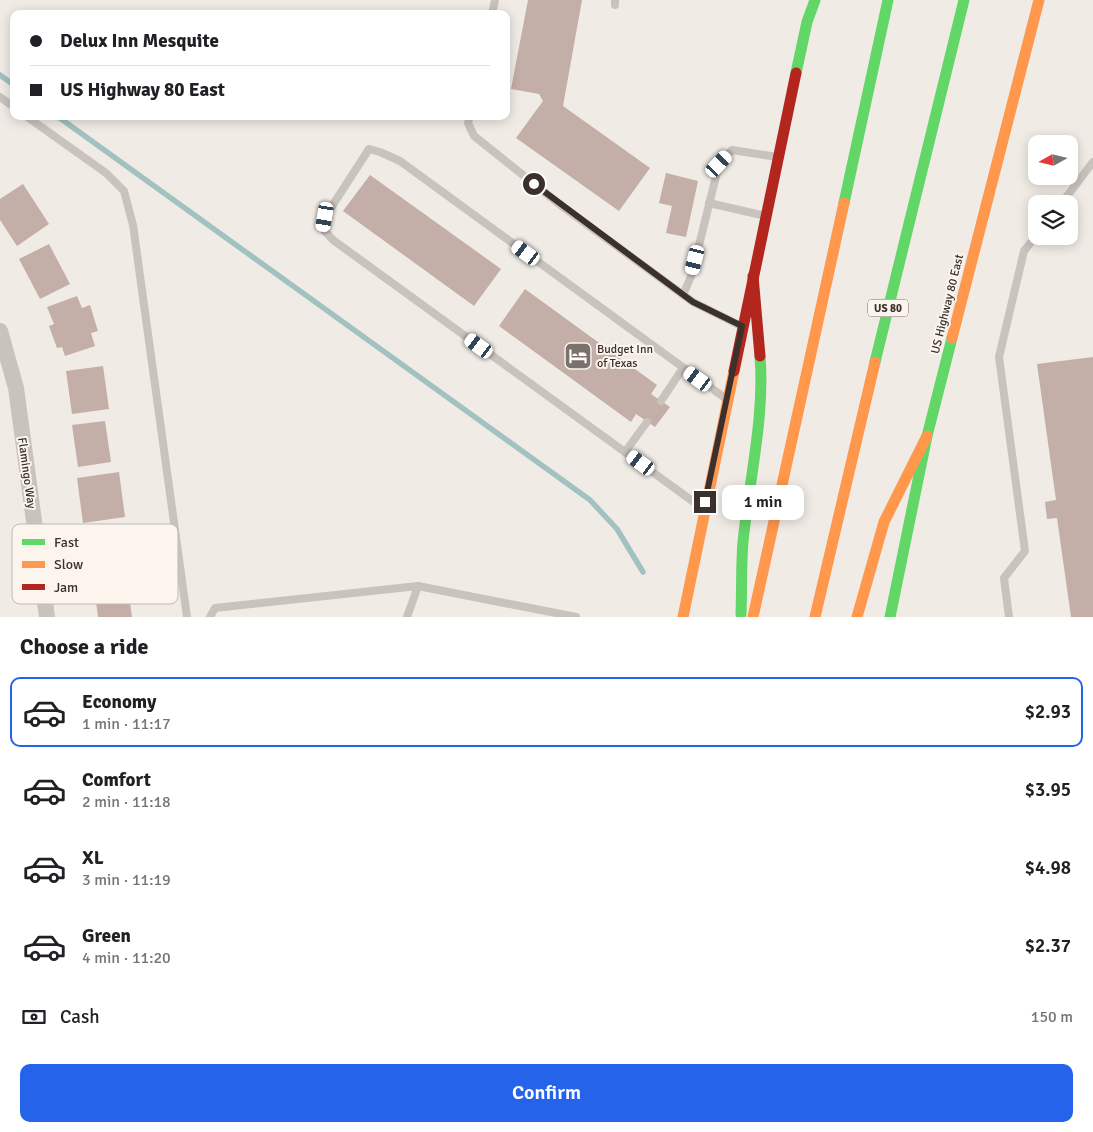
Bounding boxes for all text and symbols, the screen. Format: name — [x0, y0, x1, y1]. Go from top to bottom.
text: Delux Inn Mesquite — [60, 29, 219, 53]
text: US Highway 80 East — [60, 78, 225, 102]
north arrow — [1028, 135, 1078, 185]
map controls — [1028, 135, 1078, 245]
car — [703, 148, 734, 180]
route start — [523, 173, 545, 195]
button: layers — [1028, 195, 1078, 245]
car — [315, 201, 334, 233]
car — [509, 238, 542, 268]
car — [684, 244, 705, 276]
street label: US Highway 80 East — [928, 253, 967, 355]
road number: US 80 — [868, 300, 908, 316]
car — [462, 331, 495, 361]
hotel icon: Budget Inn of Texas — [563, 341, 593, 371]
place label: Budget Inn of Texas — [597, 342, 653, 371]
car — [681, 364, 714, 394]
street label: Flamingo Way — [14, 436, 39, 510]
car — [624, 448, 657, 478]
callout: 1 min — [722, 484, 805, 520]
route end — [694, 491, 716, 513]
text: 1 min — [744, 492, 782, 512]
legend — [12, 524, 178, 604]
text: Fast — [54, 534, 79, 551]
text: Slow — [54, 556, 83, 573]
text: Jam — [54, 579, 78, 596]
text: Choose a ride — [20, 633, 148, 660]
icon: car — [22, 690, 67, 735]
text: Economy — [82, 690, 156, 714]
text: $2.93 — [1025, 700, 1071, 724]
text: 1 min · 11:17 — [82, 714, 171, 734]
icon: car — [22, 768, 67, 813]
text: Comfort — [82, 768, 151, 792]
text: $3.95 — [1025, 778, 1071, 802]
text: 2 min · 11:18 — [82, 792, 171, 812]
icon: car — [22, 846, 67, 891]
text: XL — [82, 846, 104, 870]
text: $4.98 — [1025, 856, 1071, 880]
text: 3 min · 11:19 — [82, 870, 171, 890]
icon: car — [22, 924, 67, 969]
text: Green — [82, 924, 131, 948]
text: $2.37 — [1025, 934, 1071, 958]
text: 4 min · 11:20 — [82, 948, 171, 968]
icon: cash — [20, 1003, 48, 1031]
text: Cash — [60, 1005, 100, 1029]
text: 150 m — [1031, 1007, 1073, 1027]
button: Confirm — [20, 1064, 1073, 1122]

